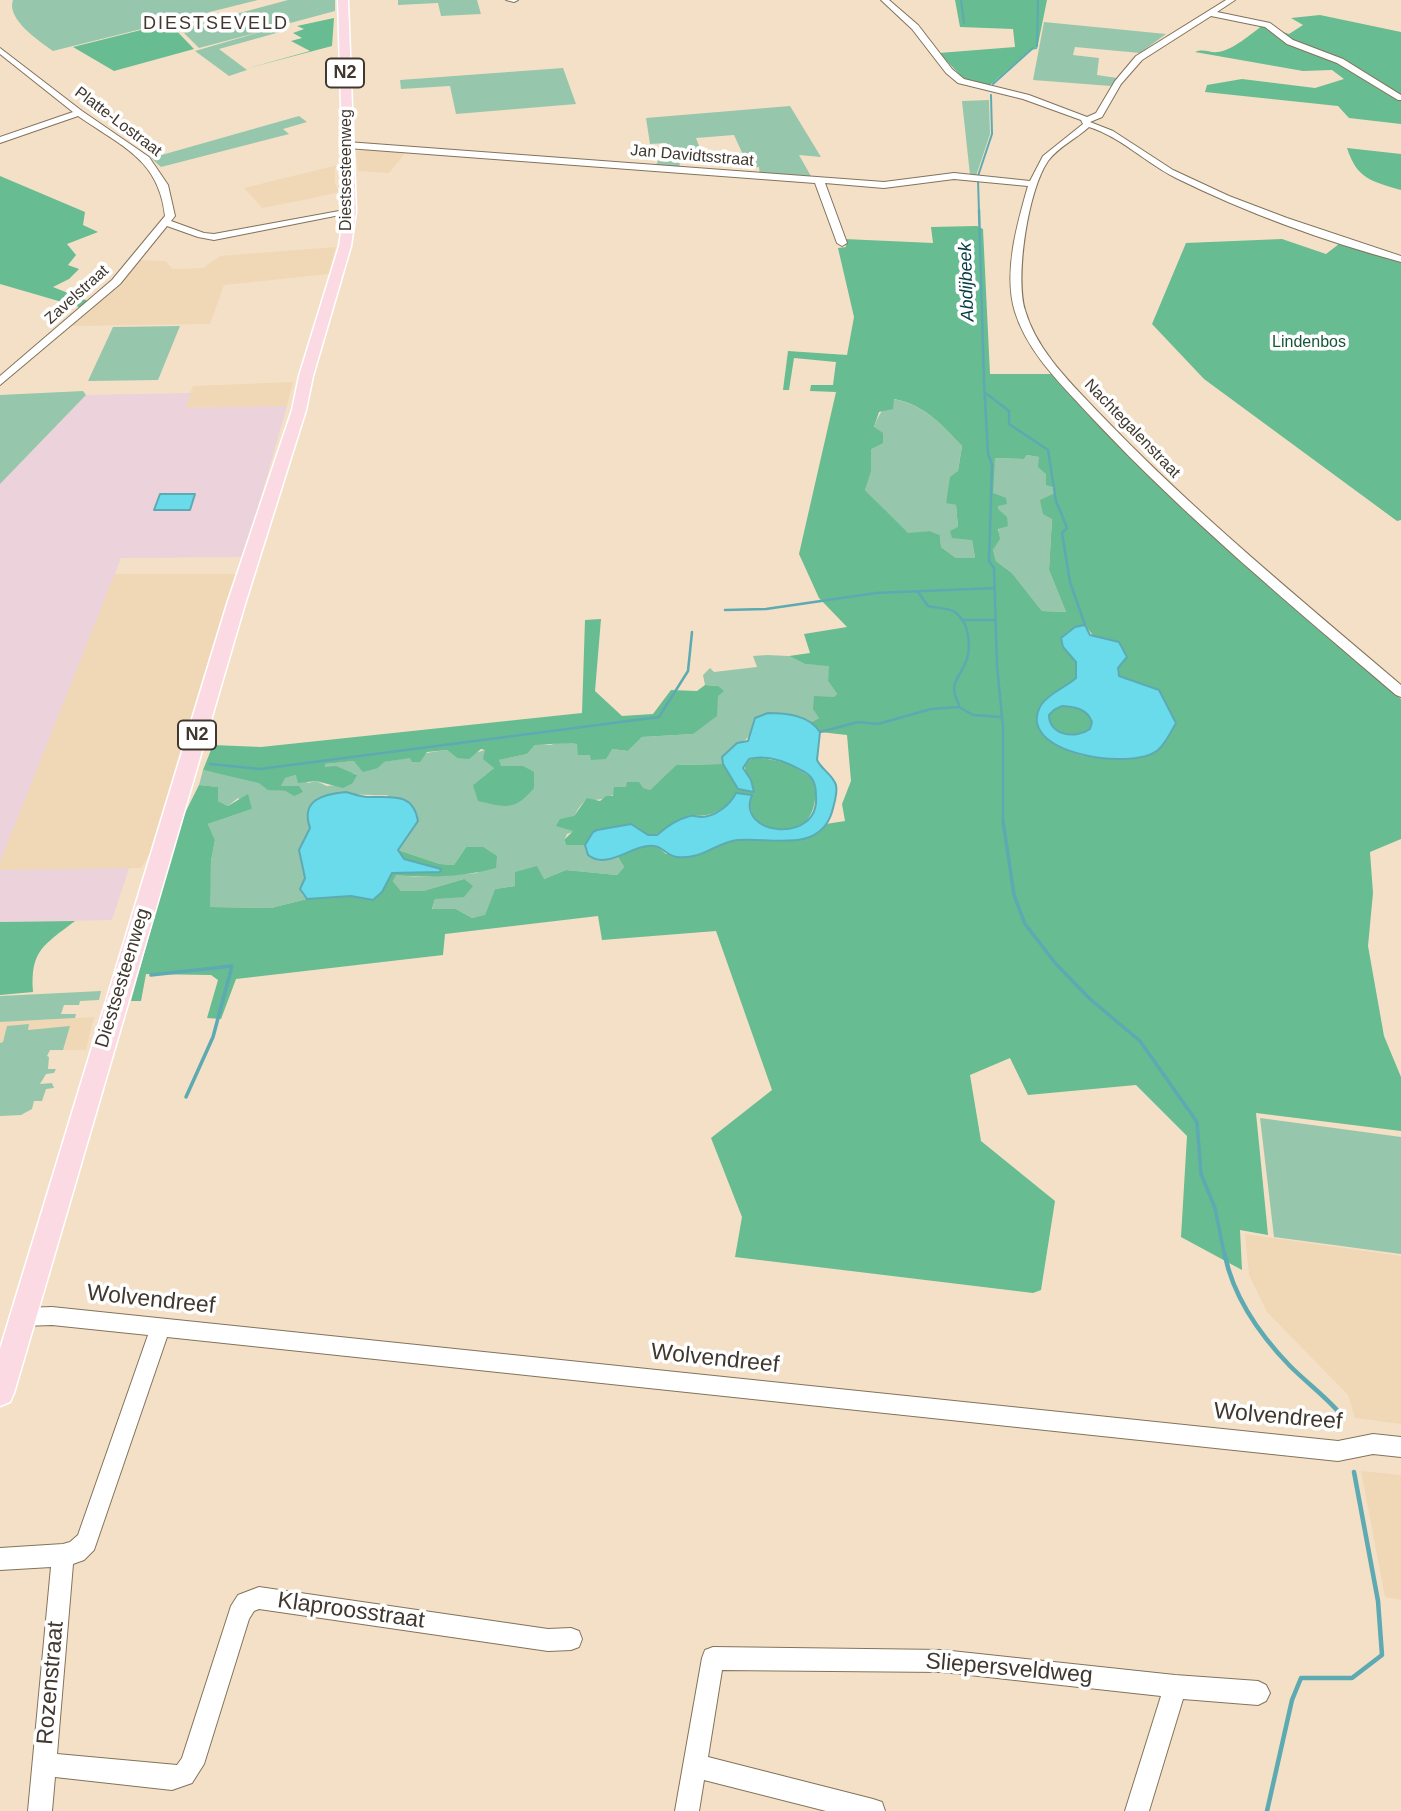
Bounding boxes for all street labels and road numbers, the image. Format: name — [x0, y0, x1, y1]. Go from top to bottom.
road number: N2 — [326, 58, 364, 88]
street label: Platte-Lostraat — [71, 83, 165, 161]
street label: Diestsesteenweg — [337, 109, 357, 231]
street label: Jan Davidtsstraat — [630, 141, 754, 171]
street label: Zavelstraat — [41, 261, 113, 329]
street label: Nachtegalenstraat — [1080, 376, 1184, 482]
road number: N2 — [178, 720, 216, 750]
street label: Diestsesteenweg — [91, 905, 155, 1051]
street label: Wolvendreef — [86, 1280, 216, 1320]
street label: Wolvendreef — [650, 1339, 780, 1379]
street label: Wolvendreef — [1213, 1398, 1343, 1436]
street label: Klaproosstraat — [276, 1587, 426, 1635]
street label: Rozenstraat — [32, 1620, 70, 1746]
street label: Sliepersveldweg — [924, 1648, 1094, 1690]

